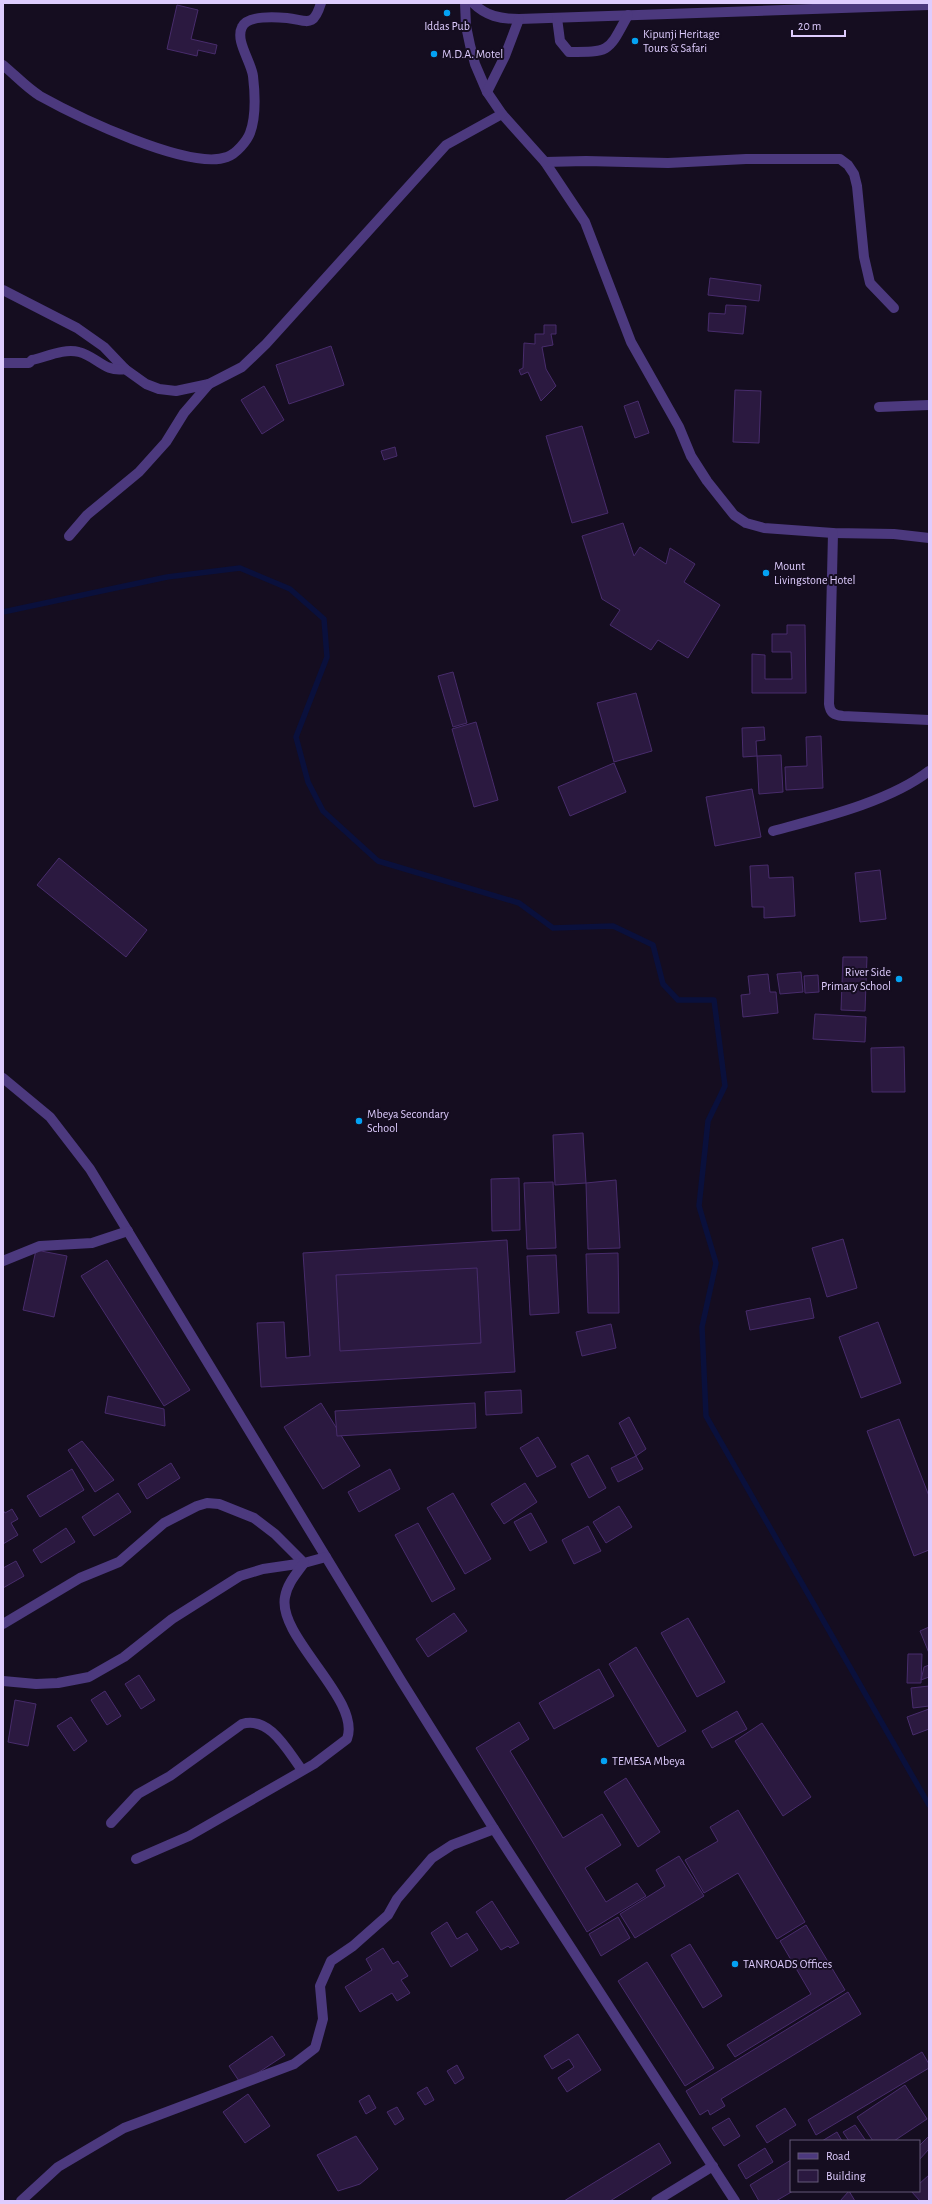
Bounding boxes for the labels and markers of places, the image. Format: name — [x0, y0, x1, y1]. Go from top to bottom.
marker: Iddas Pub — [442, 8, 452, 18]
place label: Iddas Pub — [424, 20, 470, 32]
place label: Kipunji Heritage Tours & Safari — [643, 28, 720, 54]
marker: Kipunji Heritage Tours & Safari — [630, 36, 640, 46]
place label: M.D.A. Motel — [442, 48, 503, 60]
marker: M.D.A. Motel — [429, 49, 439, 59]
place label: Mount Livingstone Hotel — [774, 560, 856, 586]
marker: Mount Livingstone Hotel — [761, 568, 771, 578]
place label: River Side Primary School — [821, 966, 891, 993]
marker: River Side Primary School — [894, 974, 904, 984]
place label: Mbeya Secondary School — [367, 1108, 449, 1134]
marker: Mbeya Secondary School — [354, 1116, 364, 1126]
place label: TEMESA Mbeya — [612, 1755, 686, 1768]
marker: TEMESA Mbeya — [599, 1756, 609, 1766]
place label: TANROADS Offices — [743, 1958, 832, 1970]
marker: TANROADS Offices — [730, 1959, 740, 1969]

